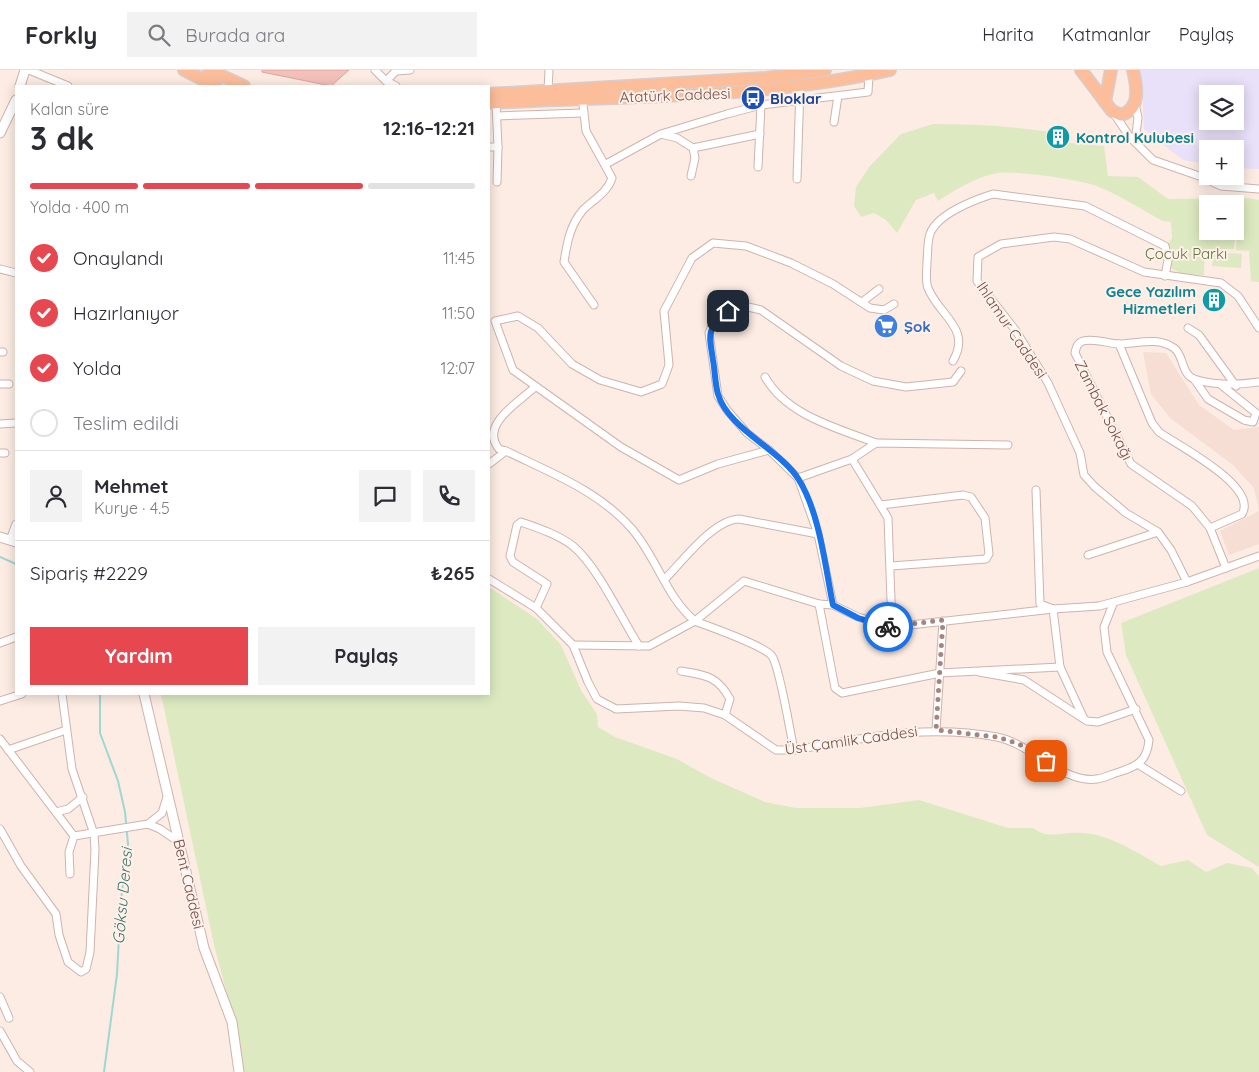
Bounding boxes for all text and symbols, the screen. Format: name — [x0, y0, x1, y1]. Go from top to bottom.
search box — [127, 12, 477, 57]
text: Forkly — [25, 20, 97, 50]
icon: search — [145, 21, 173, 49]
text: Burada ara — [185, 23, 285, 47]
text: Harita — [982, 23, 1034, 46]
text: Katmanlar — [1062, 23, 1151, 46]
text: Paylaş — [1179, 23, 1234, 46]
street label: Atatürk Caddesi — [619, 84, 731, 106]
bus stop icon: Bloklar — [740, 85, 766, 111]
map controls — [1199, 85, 1244, 240]
button: layers — [1199, 85, 1244, 130]
place label: Bloklar — [770, 89, 822, 108]
text: Kalan süre — [30, 99, 109, 119]
text: 12:16–12:21 — [383, 116, 475, 140]
text: 3 dk — [30, 118, 94, 158]
building icon: Kontrol Kulubesi — [1045, 124, 1071, 150]
place label: Kontrol Kulubesi — [1076, 128, 1194, 147]
button: + — [1199, 140, 1244, 185]
button: − — [1199, 195, 1244, 240]
text: Yolda · 400 m — [30, 197, 129, 217]
icon: check — [30, 244, 58, 272]
park label: Çocuk Parkı — [1145, 244, 1227, 263]
text: Onaylandı — [73, 246, 163, 270]
text: 11:45 — [443, 248, 475, 268]
street label: Ihlamur Caddesi — [973, 278, 1051, 382]
place label: Gece Yazılım Hizmetleri — [1106, 282, 1196, 318]
building icon: Gece Yazılım Hizmetleri — [1201, 287, 1227, 313]
pin — [707, 290, 749, 332]
icon: home — [714, 297, 742, 325]
icon: check — [30, 299, 58, 327]
text: Hazırlanıyor — [73, 301, 179, 325]
text: 11:50 — [442, 303, 475, 323]
supermarket icon: Şok — [873, 313, 899, 339]
place label: Şok — [904, 317, 931, 336]
icon: check — [30, 354, 58, 382]
text: Yolda — [73, 356, 122, 380]
street label: Zambak Sokağı — [1071, 357, 1137, 463]
text: 12:07 — [440, 358, 475, 378]
text: Teslim edildi — [73, 411, 179, 435]
button: person — [30, 470, 82, 522]
button: chat — [359, 470, 411, 522]
button: phone — [423, 470, 475, 522]
text: Mehmet — [94, 474, 168, 498]
text: Kurye · 4.5 — [94, 498, 170, 518]
text: Sipariş #2229 — [30, 561, 148, 585]
text: ₺265 — [431, 561, 475, 585]
courier — [863, 602, 913, 652]
icon: bike — [874, 613, 902, 641]
button: Yardım — [30, 627, 248, 685]
button: Paylaş — [258, 627, 475, 685]
street label: Üst Çamlik Caddesi — [783, 721, 919, 759]
pin — [1025, 740, 1067, 782]
icon: bag — [1032, 747, 1060, 775]
street label: Bent Caddesi — [169, 837, 209, 931]
water label: Göksu Deresi — [108, 845, 136, 945]

